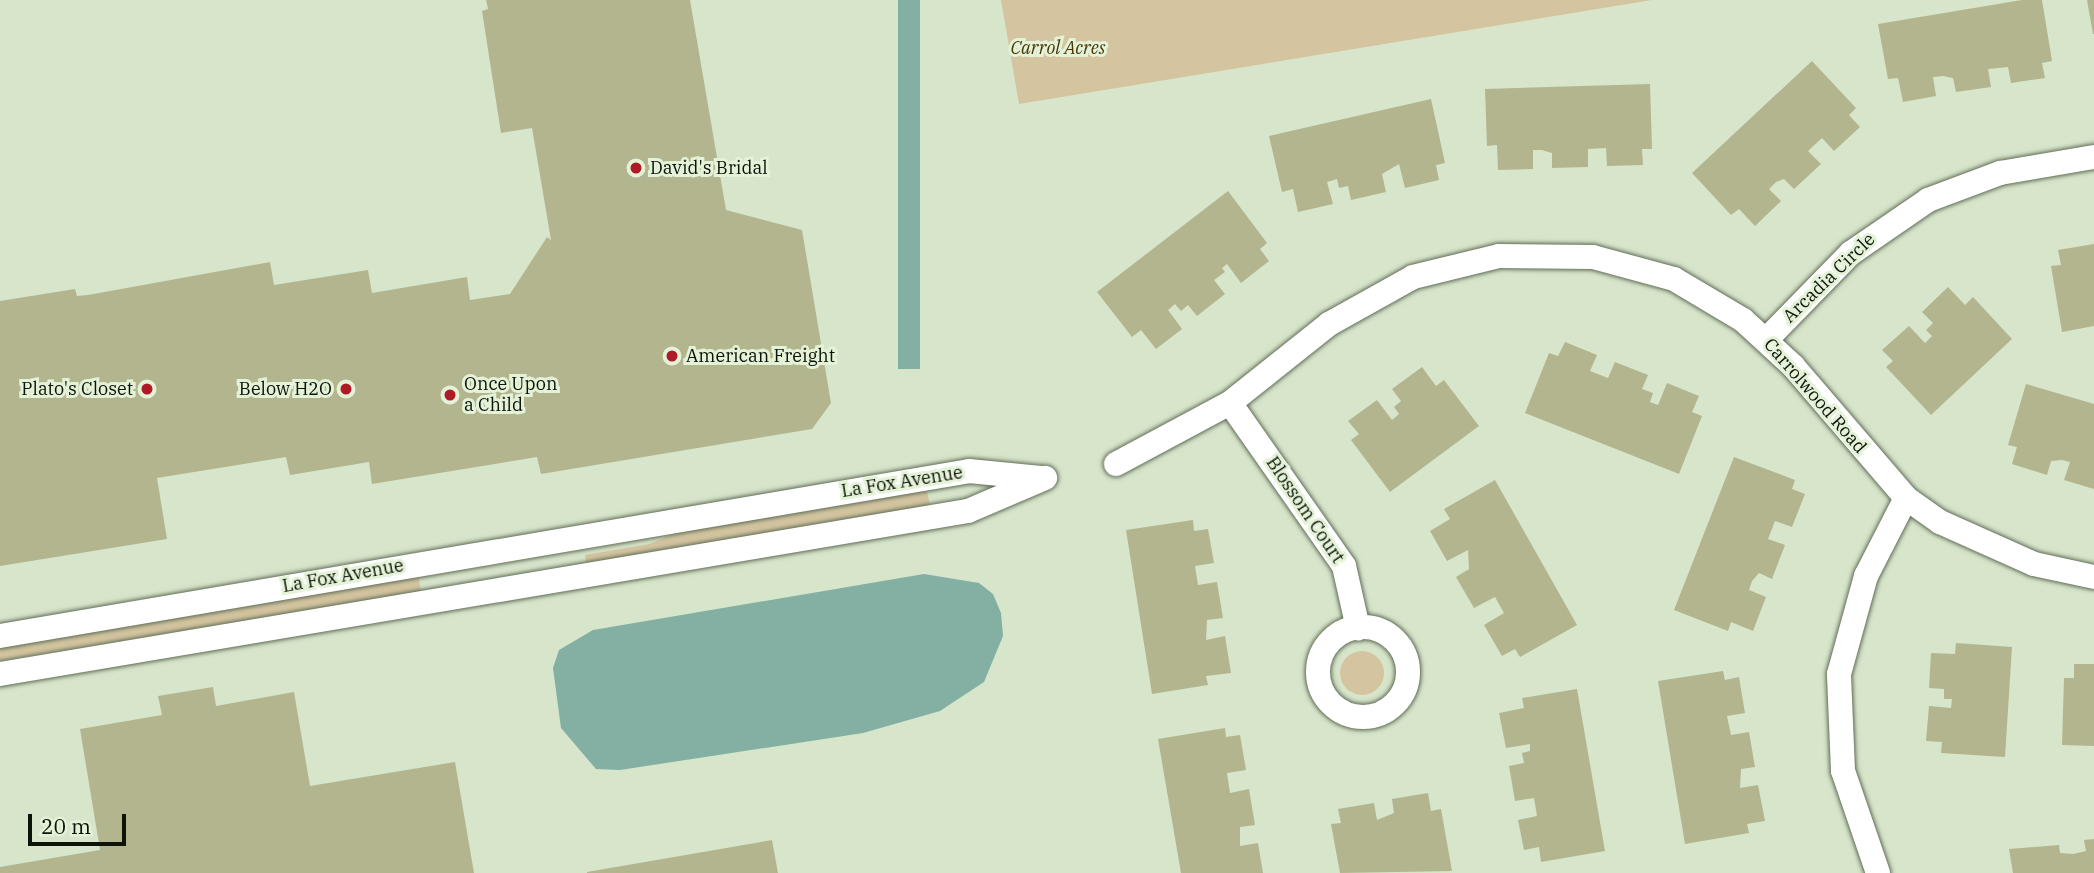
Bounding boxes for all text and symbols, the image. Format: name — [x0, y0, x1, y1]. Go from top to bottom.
park label: Carrol Acres — [1011, 37, 1105, 59]
place label: David's Bridal — [650, 157, 768, 179]
marker: David's Bridal — [628, 160, 644, 176]
street label: Arcadia Circle — [1778, 229, 1880, 327]
street label: Carrolwood Road — [1759, 334, 1871, 458]
place label: American Freight — [686, 345, 835, 367]
marker: American Freight — [664, 348, 680, 364]
place label: Once Upon a Child — [464, 374, 557, 416]
place label: Plato's Closet — [21, 378, 133, 400]
place label: Below H2O — [239, 378, 332, 400]
marker: Plato's Closet — [139, 381, 155, 397]
marker: Below H2O — [338, 381, 354, 397]
marker: Once Upon a Child — [442, 387, 458, 403]
street label: Blossom Court — [1261, 453, 1349, 567]
street label: La Fox Avenue — [840, 462, 964, 502]
street label: La Fox Avenue — [281, 555, 405, 597]
scale bar — [32, 800, 130, 844]
text: 20 m — [41, 812, 91, 840]

